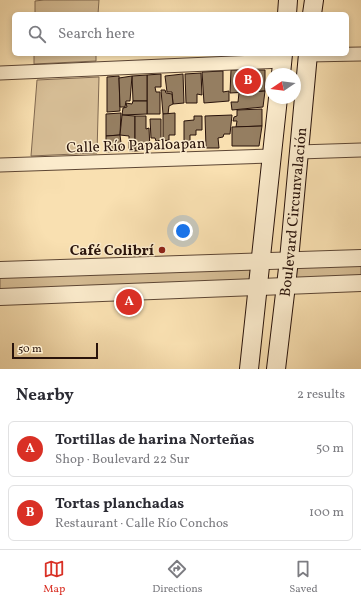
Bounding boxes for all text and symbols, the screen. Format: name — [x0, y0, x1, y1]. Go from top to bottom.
search box — [12, 12, 349, 56]
icon: search — [26, 23, 48, 45]
text: Search here — [58, 24, 135, 45]
pin: B — [235, 66, 261, 96]
north arrow — [265, 68, 301, 104]
street label: Boulevard Circunvalación — [276, 126, 313, 298]
street label: Calle Río Papaloapan — [66, 134, 206, 159]
your location — [173, 221, 193, 241]
place label: Café Colibrí — [70, 241, 154, 262]
marker: Café Colibrí — [157, 245, 167, 255]
pin: A — [116, 287, 142, 317]
scale bar — [12, 341, 98, 360]
text: 50 m — [18, 342, 42, 357]
text: Nearby — [16, 384, 74, 407]
text: 2 results — [297, 386, 345, 404]
text: Tortillas de harina Norteñas — [55, 430, 254, 451]
text: A — [25, 440, 35, 458]
text: 50 m — [316, 440, 344, 458]
text: Shop · Boulevard 22 Sur — [55, 451, 190, 469]
text: Tortas planchadas — [55, 494, 184, 515]
text: B — [26, 504, 34, 522]
text: 100 m — [309, 504, 344, 522]
text: Restaurant · Calle Río Conchos — [55, 515, 228, 533]
tab: Map — [43, 558, 65, 597]
tab: Directions — [152, 558, 203, 597]
tab: Saved — [289, 558, 318, 597]

